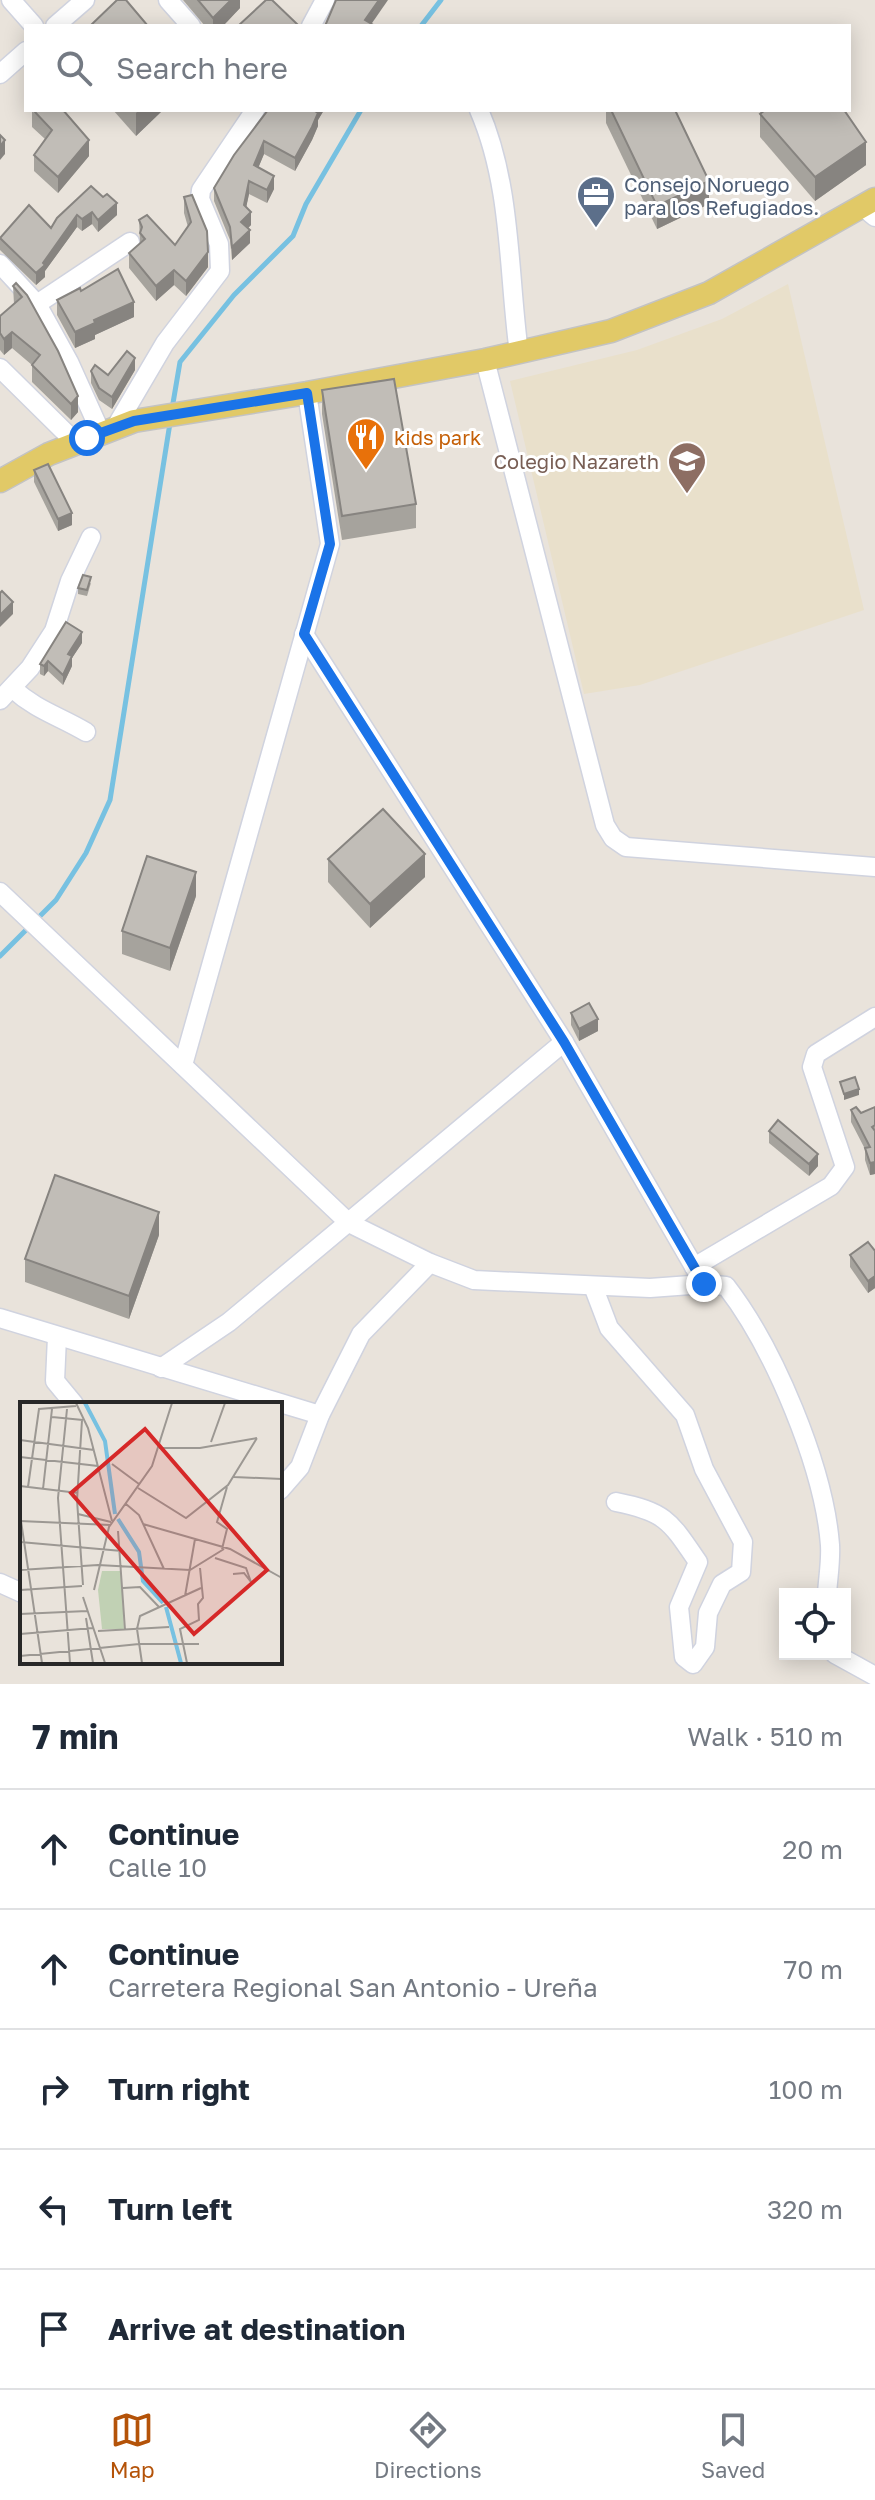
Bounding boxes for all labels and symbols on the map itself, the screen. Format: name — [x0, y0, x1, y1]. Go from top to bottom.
place label: Consejo Noruego para los Refugiados. — [624, 172, 819, 219]
office icon: Consejo Noruego para los Refugiados. — [575, 174, 617, 229]
restaurant icon: kids park — [345, 416, 387, 471]
route start — [69, 420, 105, 456]
place label: kids park — [394, 425, 481, 449]
school or university icon: Colegio Nazareth — [666, 440, 708, 495]
place label: Colegio Nazareth — [493, 449, 659, 473]
route end — [686, 1266, 722, 1302]
inset map — [20, 1402, 282, 1664]

